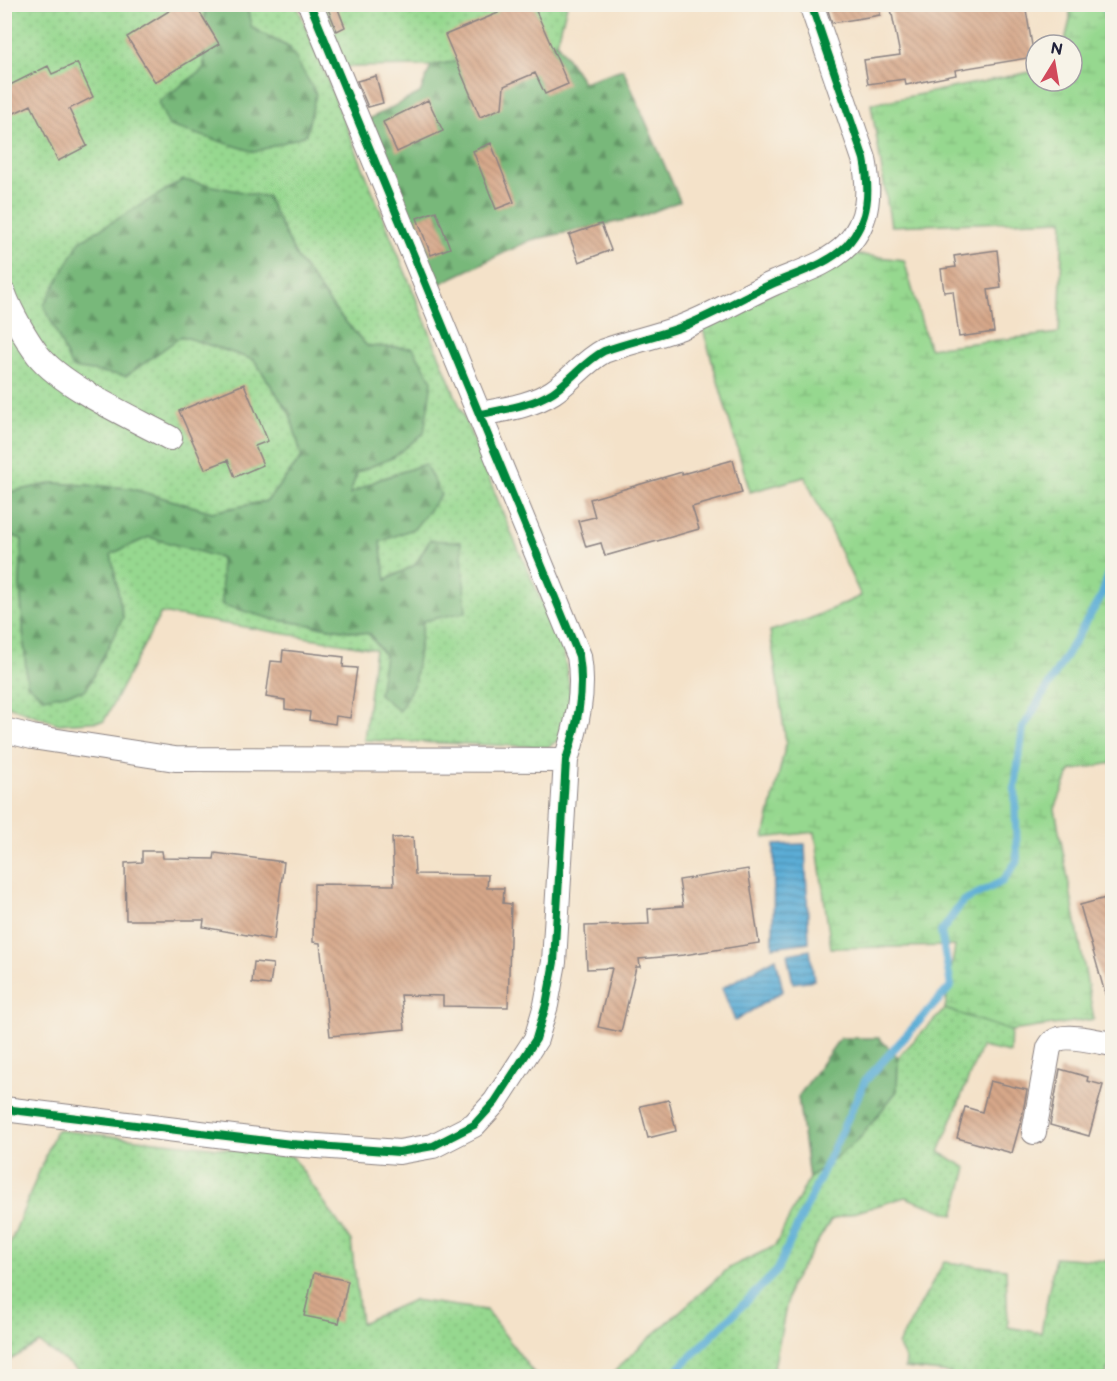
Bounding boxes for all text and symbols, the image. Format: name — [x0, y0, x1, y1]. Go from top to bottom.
north arrow — [1024, 33, 1084, 93]
text: N — [1049, 39, 1064, 60]

